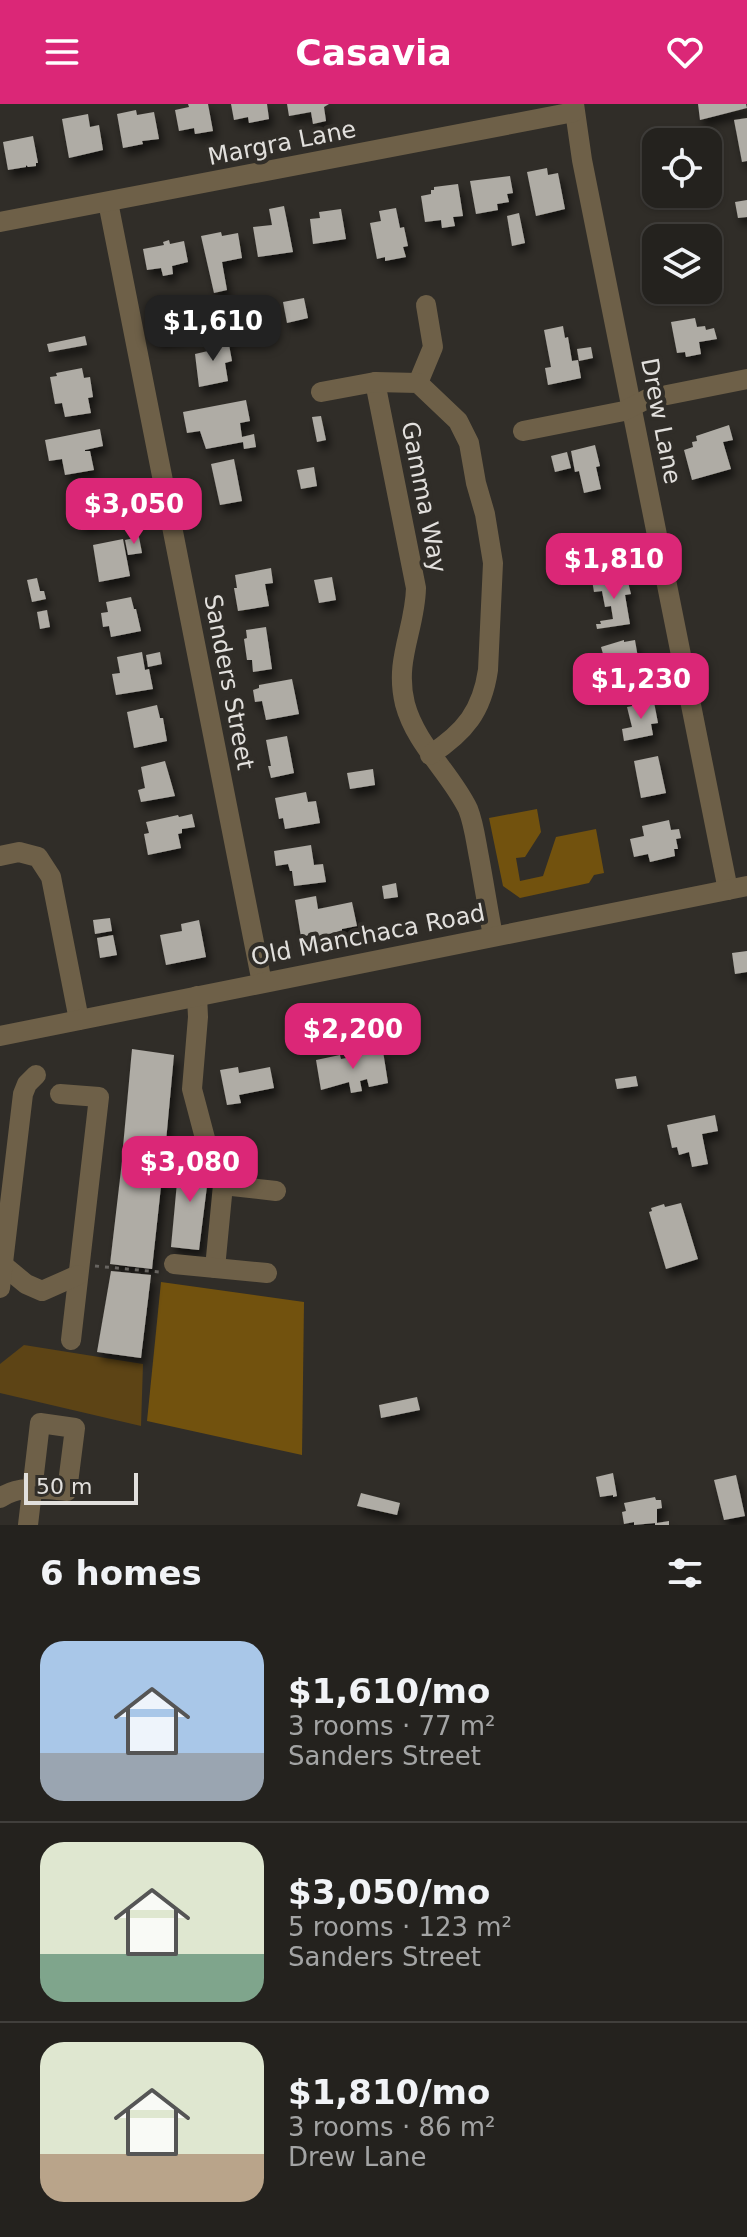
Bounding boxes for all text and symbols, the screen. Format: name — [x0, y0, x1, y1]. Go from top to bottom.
icon: menu — [40, 30, 84, 74]
icon: heart — [663, 30, 707, 74]
text: Casavia — [295, 32, 452, 73]
street label: Margra Lane — [206, 115, 358, 171]
map controls — [642, 128, 722, 304]
button: locate — [642, 128, 722, 208]
button: layers — [642, 224, 722, 304]
pin: $1,610 — [148, 295, 278, 363]
text: $1,610 — [163, 306, 263, 336]
street label: Drew Lane — [635, 356, 687, 486]
street label: Gamma Way — [396, 419, 452, 575]
pin: $3,050 — [69, 478, 199, 546]
text: $3,050 — [84, 489, 184, 519]
pin: $1,810 — [549, 533, 679, 601]
text: $1,810 — [564, 544, 664, 574]
street label: Sanders Street — [198, 592, 260, 772]
pin: $1,230 — [576, 653, 706, 721]
text: $1,230 — [591, 664, 691, 694]
street label: Old Manchaca Road — [249, 899, 487, 971]
pin: $2,200 — [288, 1003, 418, 1071]
text: $2,200 — [303, 1014, 403, 1044]
pin: $3,080 — [125, 1136, 255, 1204]
text: $3,080 — [140, 1147, 240, 1177]
scale bar — [24, 1469, 138, 1505]
text: 50 m — [36, 1474, 92, 1499]
icon: filters — [663, 1551, 707, 1595]
text: 6 homes — [40, 1553, 202, 1593]
text: $1,610/mo — [288, 1671, 490, 1711]
icon: home — [104, 1673, 200, 1769]
text: 3 rooms · 77 m² — [288, 1711, 496, 1741]
text: Sanders Street — [288, 1741, 481, 1771]
text: $3,050/mo — [288, 1872, 490, 1912]
icon: home — [104, 1874, 200, 1970]
text: 5 rooms · 123 m² — [288, 1912, 512, 1942]
text: Sanders Street — [288, 1942, 481, 1972]
text: $1,810/mo — [288, 2072, 490, 2112]
icon: home — [104, 2074, 200, 2170]
text: 3 rooms · 86 m² — [288, 2112, 496, 2142]
text: Drew Lane — [288, 2142, 427, 2172]

